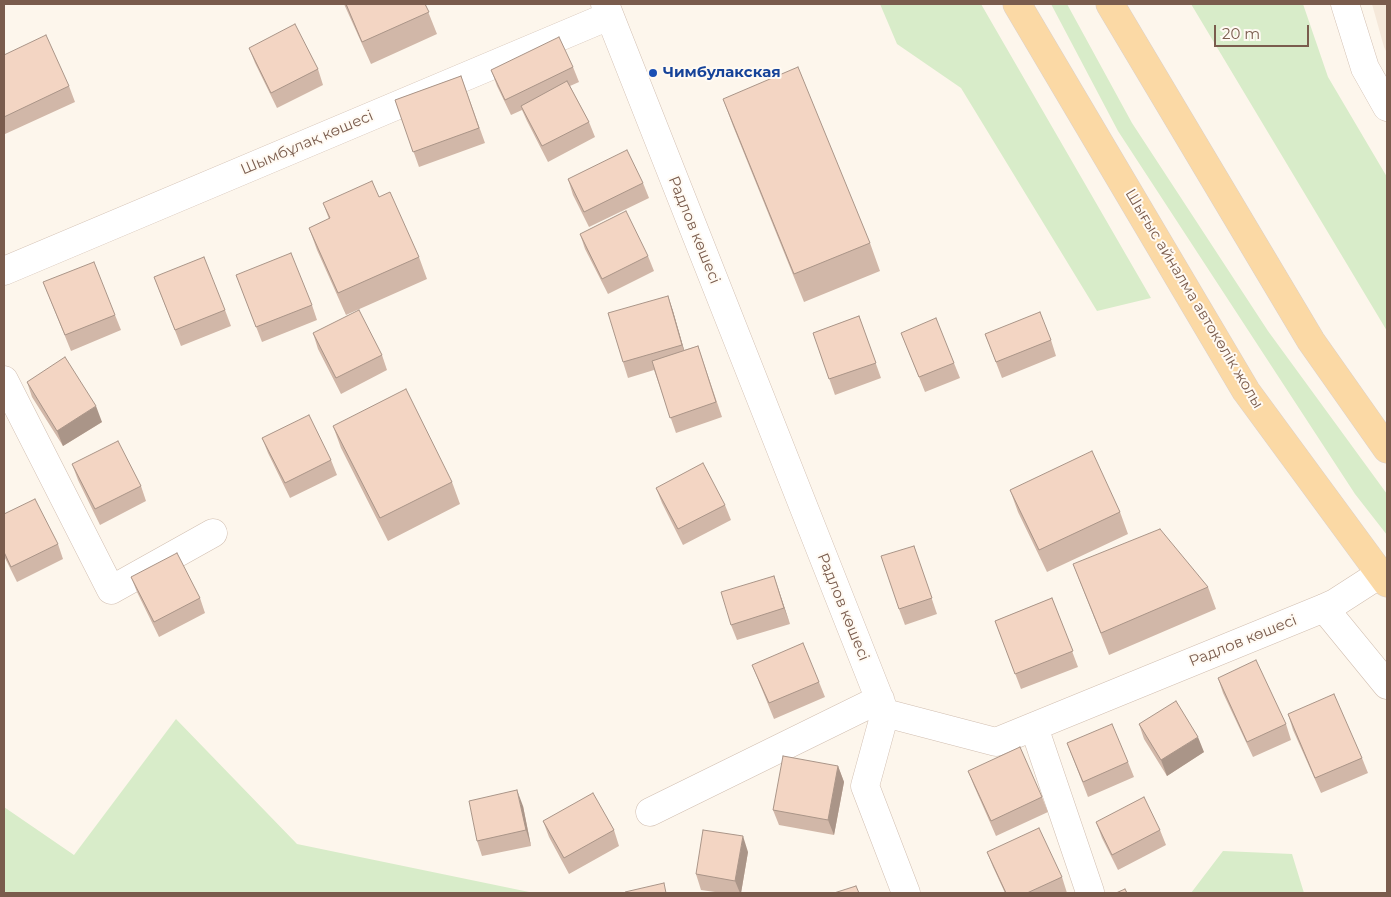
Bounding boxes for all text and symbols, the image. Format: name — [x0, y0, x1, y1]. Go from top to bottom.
scale bar — [1216, 15, 1311, 47]
text: 20 m — [1222, 24, 1260, 43]
place label: Чимбулакская — [663, 64, 781, 82]
marker: Чимбулакская — [647, 67, 659, 79]
street label: Шымбұлақ көшесі — [238, 107, 376, 179]
street label: Радлов көшесі — [664, 173, 724, 287]
street label: Шығыс айналма автокөлік жолы — [1121, 186, 1267, 412]
street label: Радлов көшесі — [813, 550, 873, 664]
street label: Радлов көшесі — [1186, 611, 1300, 671]

